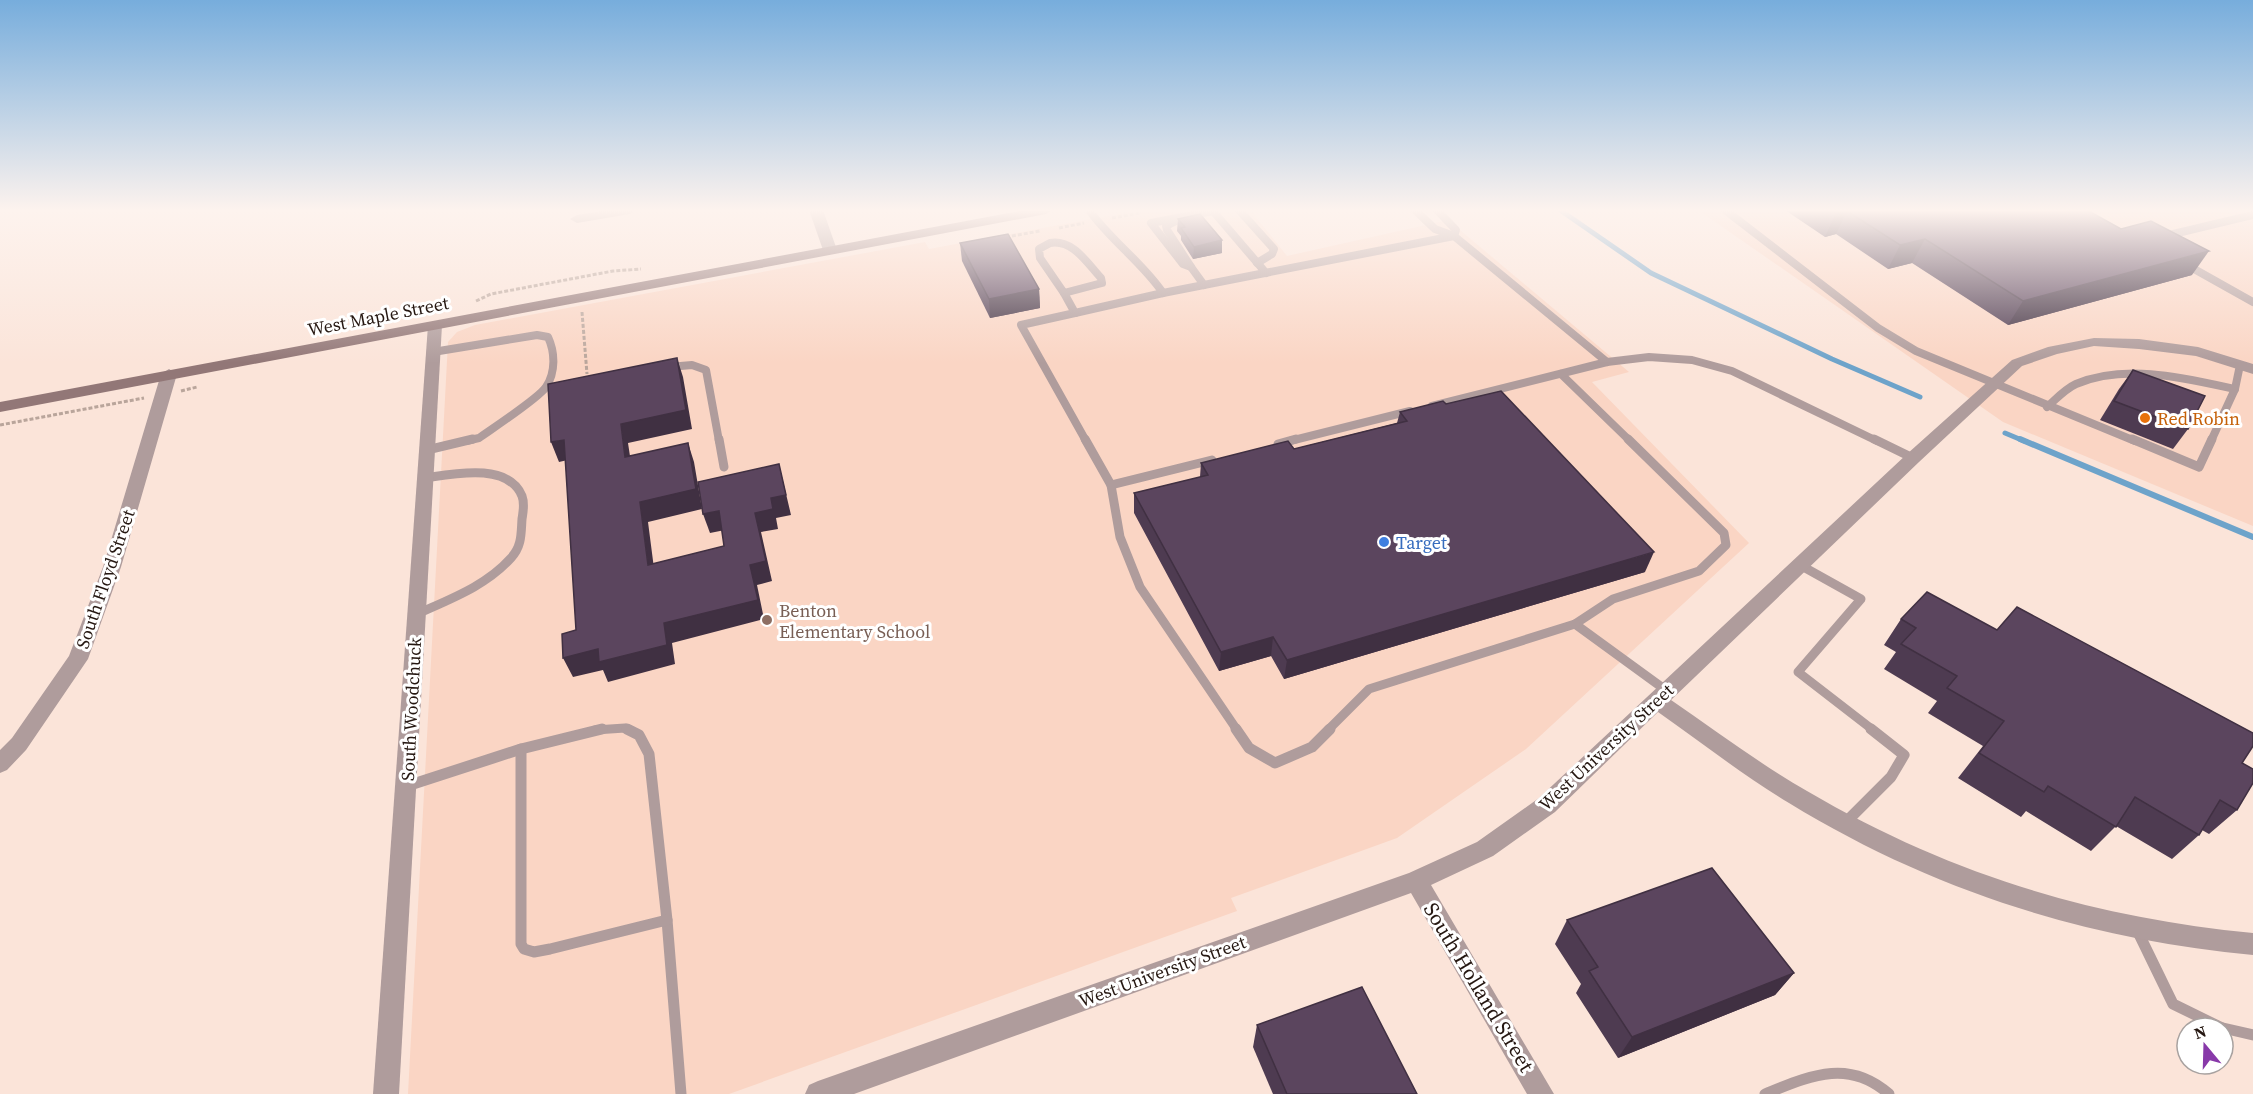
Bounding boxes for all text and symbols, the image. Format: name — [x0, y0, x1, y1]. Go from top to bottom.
street label: West Maple Street — [305, 290, 451, 342]
place label: Red Robin — [2157, 406, 2240, 431]
marker: Red Robin — [2138, 411, 2152, 425]
street label: South Floyd Street — [69, 506, 141, 652]
place label: Target — [1396, 530, 1447, 555]
marker: Target — [1377, 535, 1391, 549]
place label: Benton Elementary School — [779, 598, 930, 644]
marker: Benton Elementary School — [760, 613, 774, 627]
street label: South Woodchuck — [395, 636, 427, 781]
street label: West University Street — [1533, 678, 1679, 816]
street label: South Holland Street — [1417, 897, 1541, 1077]
street label: West University Street — [1075, 929, 1249, 1013]
north arrow — [2175, 1016, 2235, 1076]
text: N — [2191, 1019, 2210, 1044]

